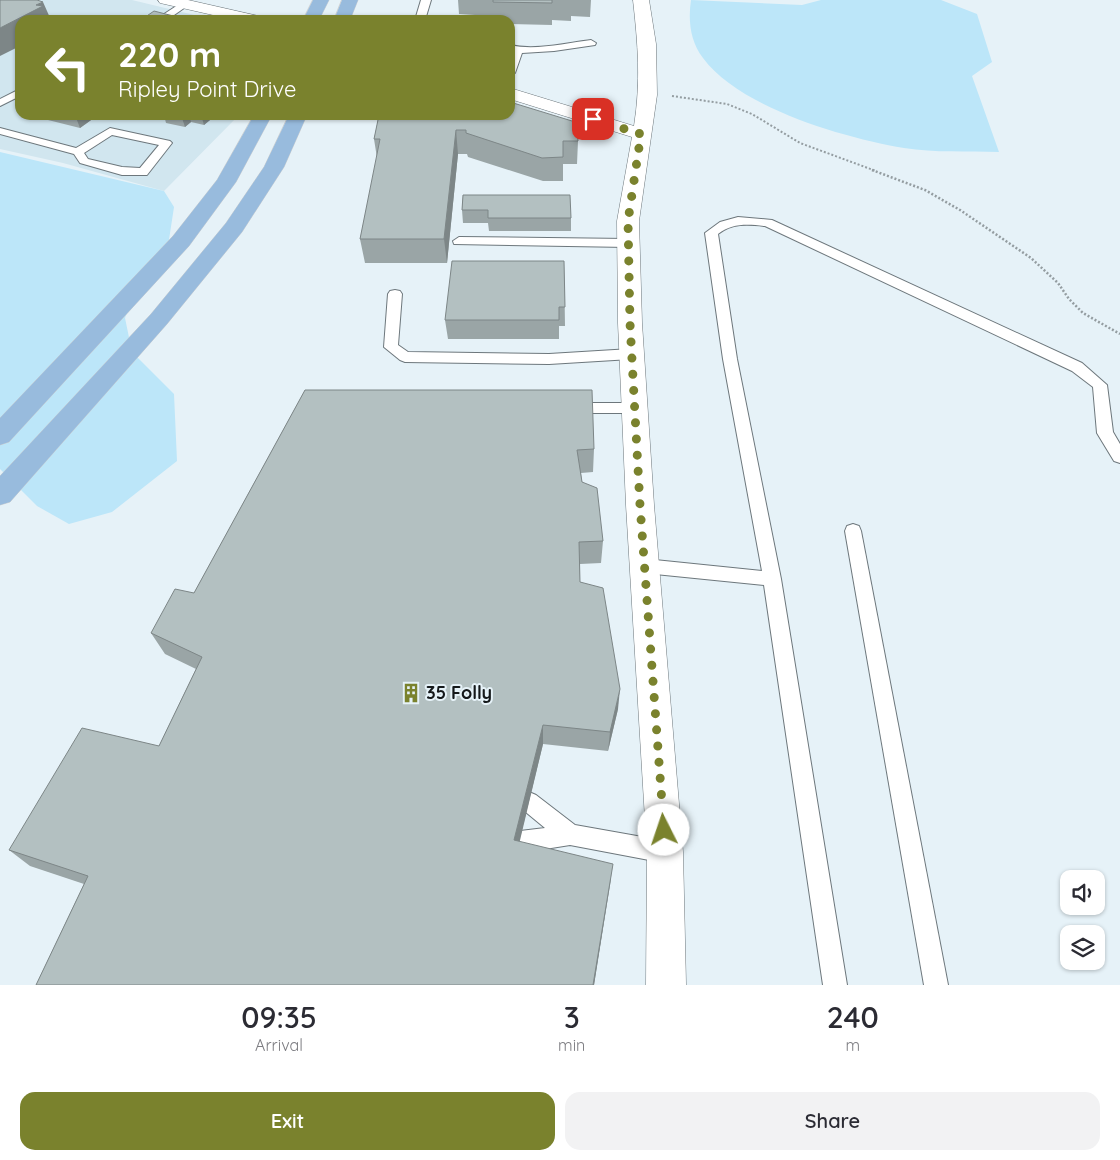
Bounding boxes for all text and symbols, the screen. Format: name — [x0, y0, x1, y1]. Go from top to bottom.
text: 220 m — [118, 32, 221, 76]
icon: left — [35, 35, 100, 100]
text: Ripley Point Drive — [118, 75, 296, 103]
pin — [572, 98, 614, 140]
icon: arrive — [579, 105, 607, 133]
place label: 35 Folly — [426, 681, 492, 704]
building icon: 35 Folly — [400, 682, 422, 704]
position arrow — [637, 803, 689, 855]
map controls — [1060, 870, 1105, 970]
button: sound — [1060, 870, 1105, 915]
button: layers — [1060, 925, 1105, 970]
text: 09:35 — [241, 998, 317, 1036]
text: 3 — [564, 998, 580, 1036]
text: 240 — [827, 998, 879, 1036]
text: Arrival — [255, 1035, 303, 1055]
text: min — [558, 1035, 585, 1055]
text: m — [845, 1035, 860, 1055]
button: Exit — [20, 1092, 555, 1150]
button: Share — [565, 1092, 1100, 1150]

